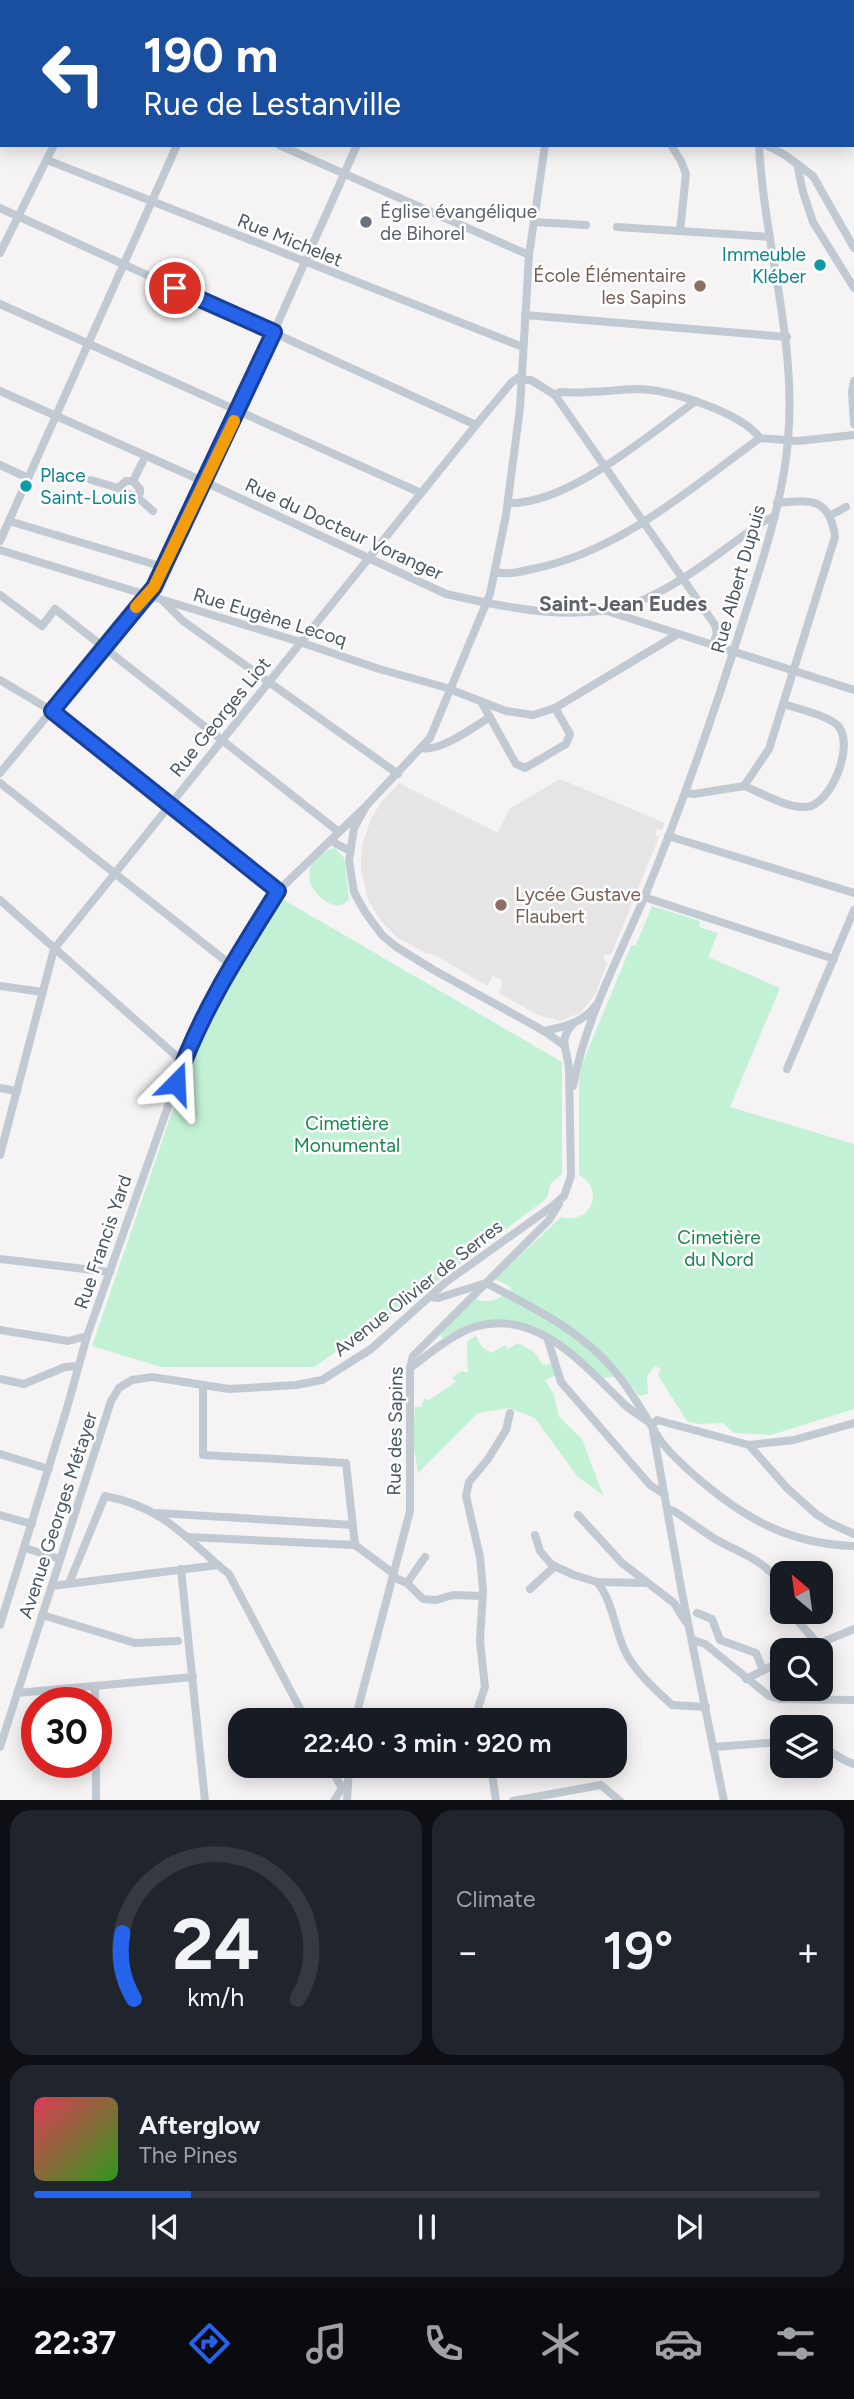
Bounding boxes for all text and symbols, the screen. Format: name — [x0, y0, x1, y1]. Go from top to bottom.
text: 190 m — [143, 25, 278, 84]
icon: left — [28, 28, 119, 119]
text: Rue de Lestanville — [143, 85, 401, 123]
place label: Église évangélique de Bihorel — [380, 200, 537, 245]
street label: Rue Michelet — [234, 209, 346, 271]
marker: Église évangélique de Bihorel — [358, 214, 374, 230]
place label: Immeuble Kléber — [722, 243, 807, 288]
marker: Immeuble Kléber — [812, 257, 828, 273]
pin — [145, 258, 205, 318]
place label: École Élémentaire les Sapins — [533, 264, 686, 309]
icon: arrive — [156, 269, 194, 307]
marker: École Élémentaire les Sapins — [692, 278, 708, 294]
place label: Place Saint-Louis — [40, 464, 136, 509]
street label: Rue du Docteur Voranger — [241, 473, 447, 585]
marker: Place Saint-Louis — [18, 478, 34, 494]
street label: Rue Albert Dupuis — [706, 502, 770, 656]
street label: Rue Eugène Lecoq — [191, 583, 349, 651]
district label: Saint-Jean Eudes — [539, 591, 707, 616]
street label: Rue Georges Liot — [165, 652, 275, 782]
place label: Lycée Gustave Flaubert — [515, 883, 641, 928]
marker: Lycée Gustave Flaubert — [493, 897, 509, 913]
position arrow — [139, 1046, 213, 1120]
park label: Cimetière Monumental — [294, 1112, 400, 1157]
street label: Rue Francis Yard — [69, 1172, 137, 1312]
street label: Avenue Olivier de Serres — [329, 1215, 507, 1361]
park label: Cimetière du Nord — [677, 1226, 761, 1271]
street label: Rue des Sapins — [382, 1366, 408, 1496]
street label: Avenue Georges Métayer — [14, 1408, 102, 1621]
north arrow — [770, 1561, 833, 1624]
map controls — [770, 1561, 833, 1778]
button: search — [770, 1638, 833, 1701]
speed limit sign: 30 — [21, 1687, 112, 1778]
button: layers — [770, 1715, 833, 1778]
text: 22:40 · 3 min · 920 m — [303, 1727, 552, 1759]
text: Climate — [456, 1885, 535, 1913]
text: 24 — [172, 1900, 260, 1987]
text: 19° — [602, 1920, 674, 1982]
text: − — [456, 1929, 480, 1975]
text: + — [796, 1929, 820, 1975]
text: km/h — [187, 1981, 245, 2011]
text: Afterglow — [139, 2109, 261, 2141]
text: The Pines — [139, 2141, 238, 2169]
icon: previous — [146, 2208, 184, 2246]
icon: pause — [408, 2208, 446, 2246]
icon: next — [670, 2208, 708, 2246]
icon: directions — [185, 2319, 234, 2368]
icon: music — [302, 2319, 351, 2368]
icon: phone — [419, 2319, 468, 2368]
icon: climate — [536, 2319, 585, 2368]
icon: car — [654, 2319, 703, 2368]
icon: filters — [771, 2319, 820, 2368]
text: 22:37 — [34, 2324, 116, 2362]

